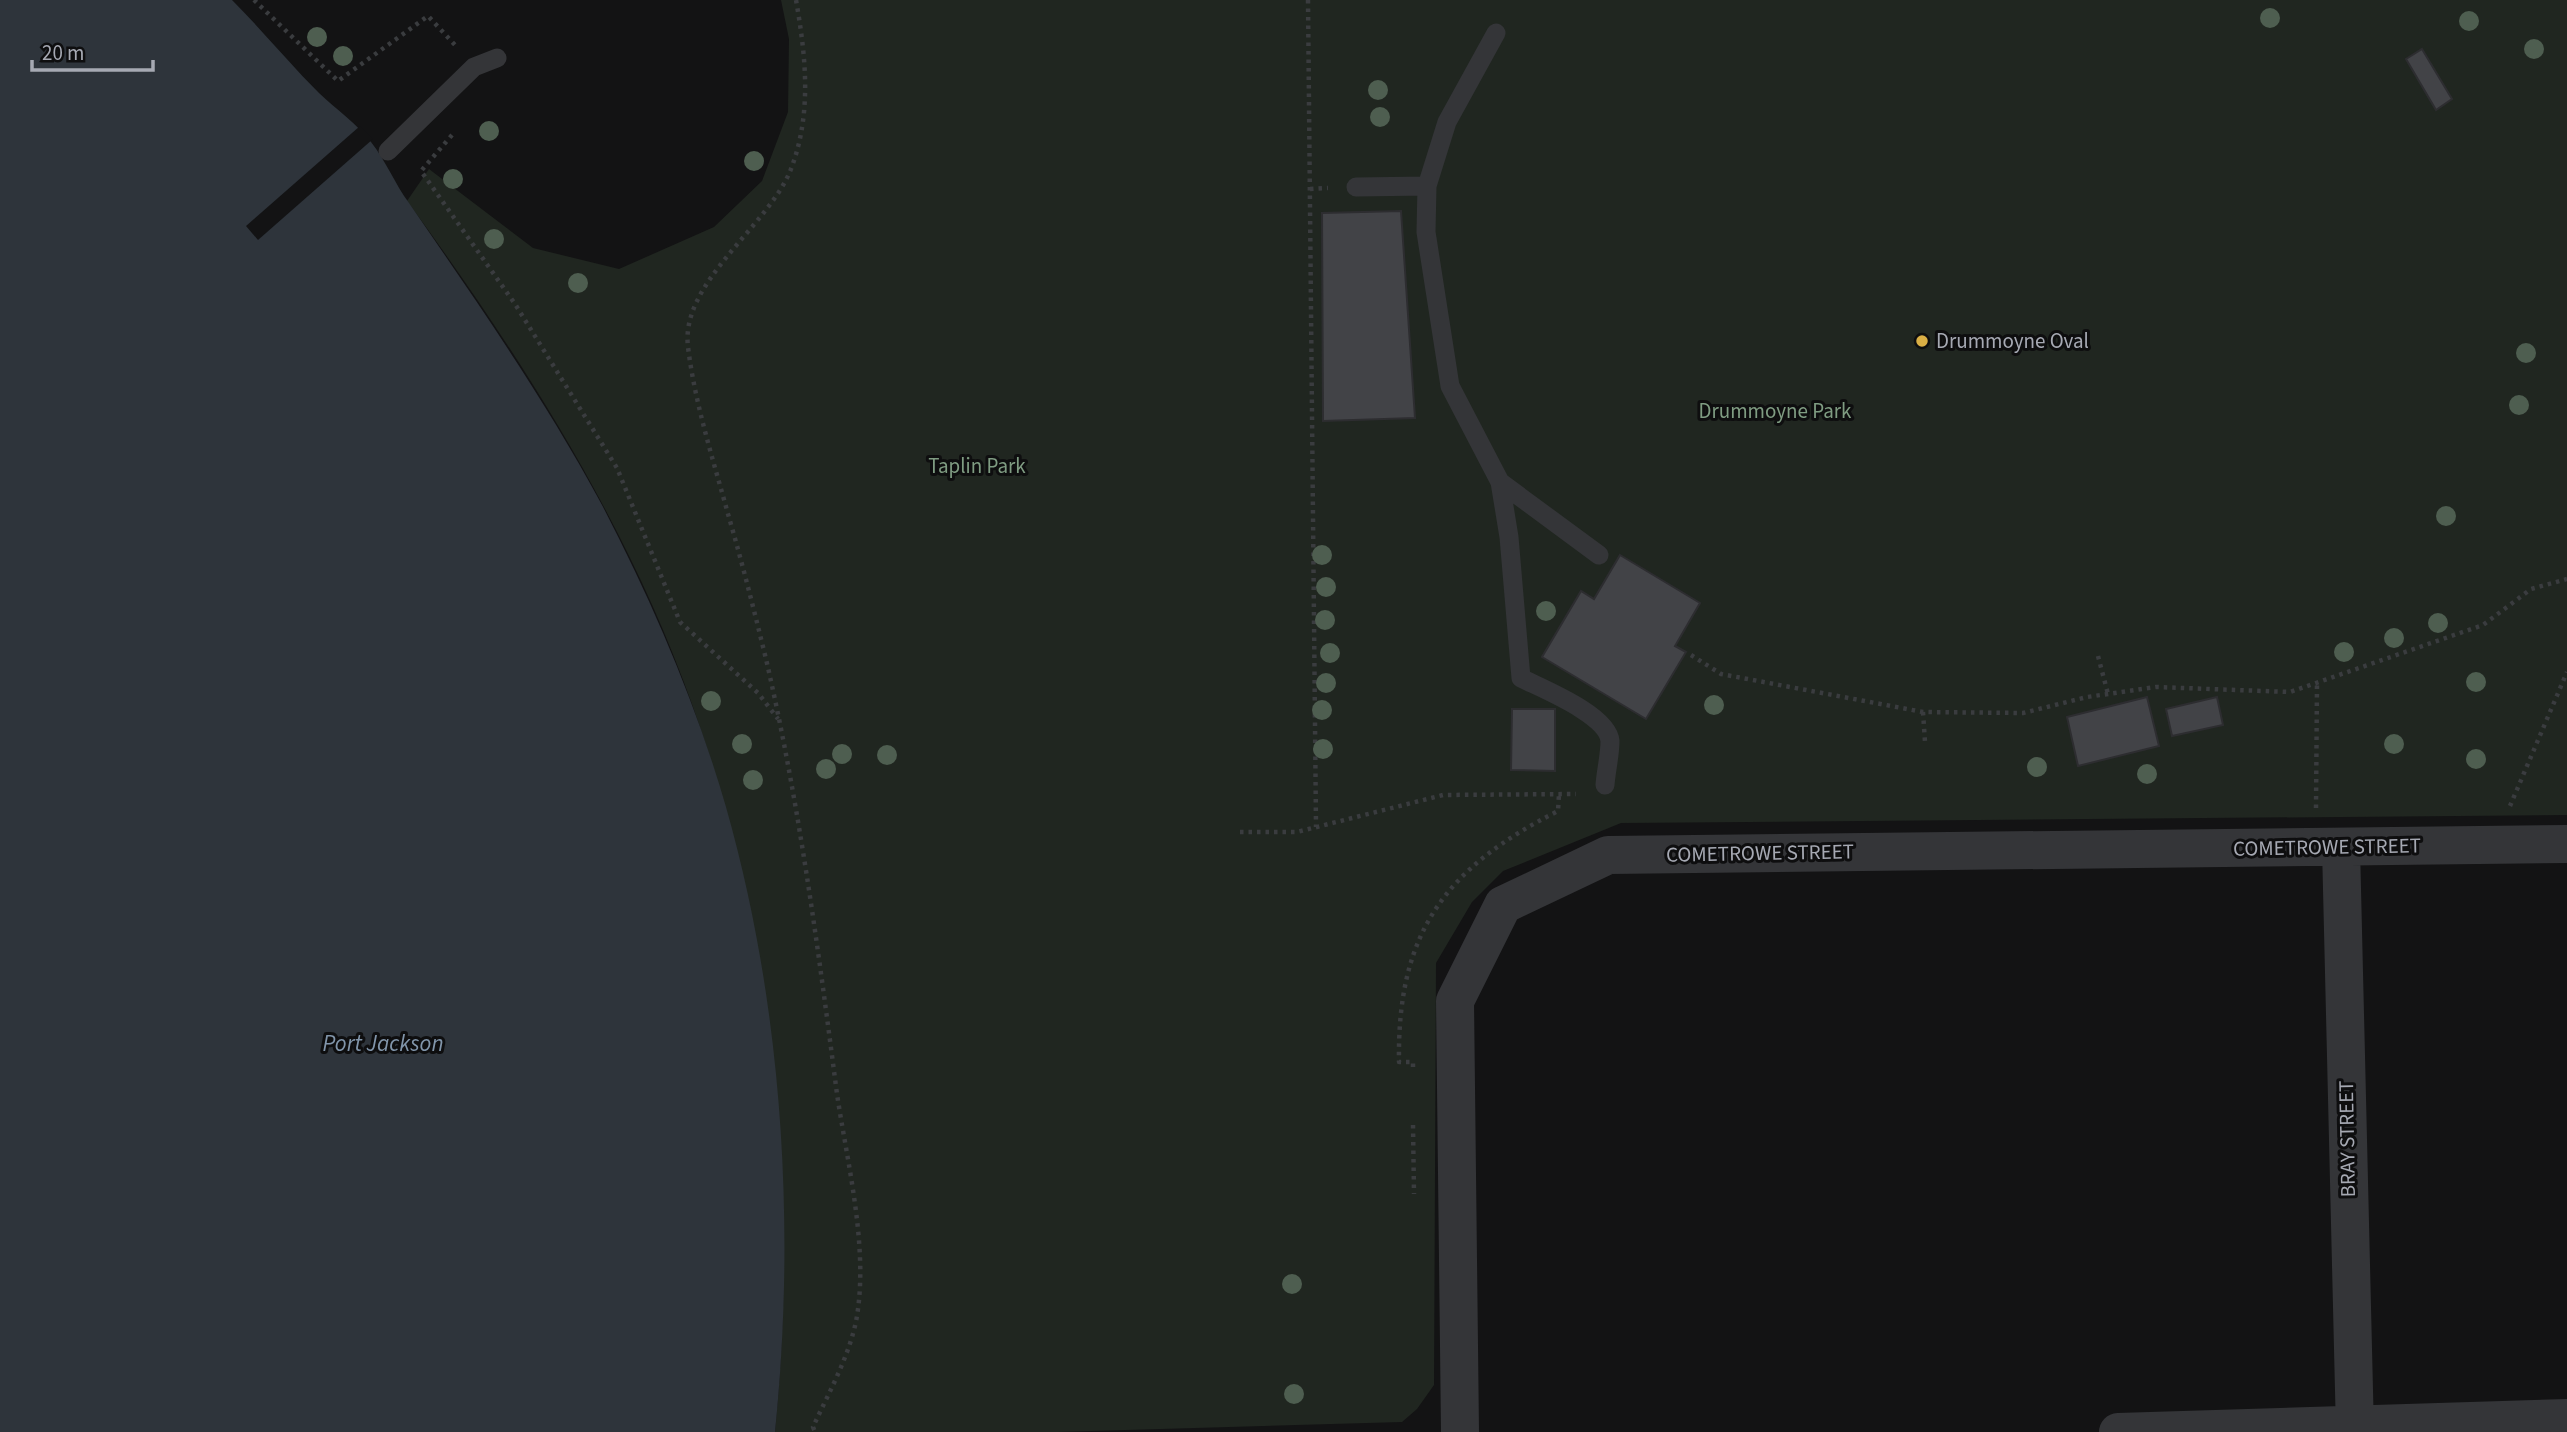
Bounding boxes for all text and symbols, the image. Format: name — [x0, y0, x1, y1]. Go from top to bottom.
scale bar — [32, 28, 152, 72]
text: 20 m — [42, 38, 84, 68]
place label: Drummoyne Oval — [1936, 326, 2089, 356]
marker: Drummoyne Oval — [1914, 333, 1930, 349]
park label: Drummoyne Park — [1699, 396, 1852, 426]
park label: Taplin Park — [928, 451, 1026, 481]
street label: COMETROWE STREET — [2233, 830, 2421, 864]
street label: COMETROWE STREET — [1666, 836, 1854, 870]
water label: Port Jackson — [323, 1027, 443, 1060]
street label: BRAY STREET — [2331, 1080, 2363, 1198]

